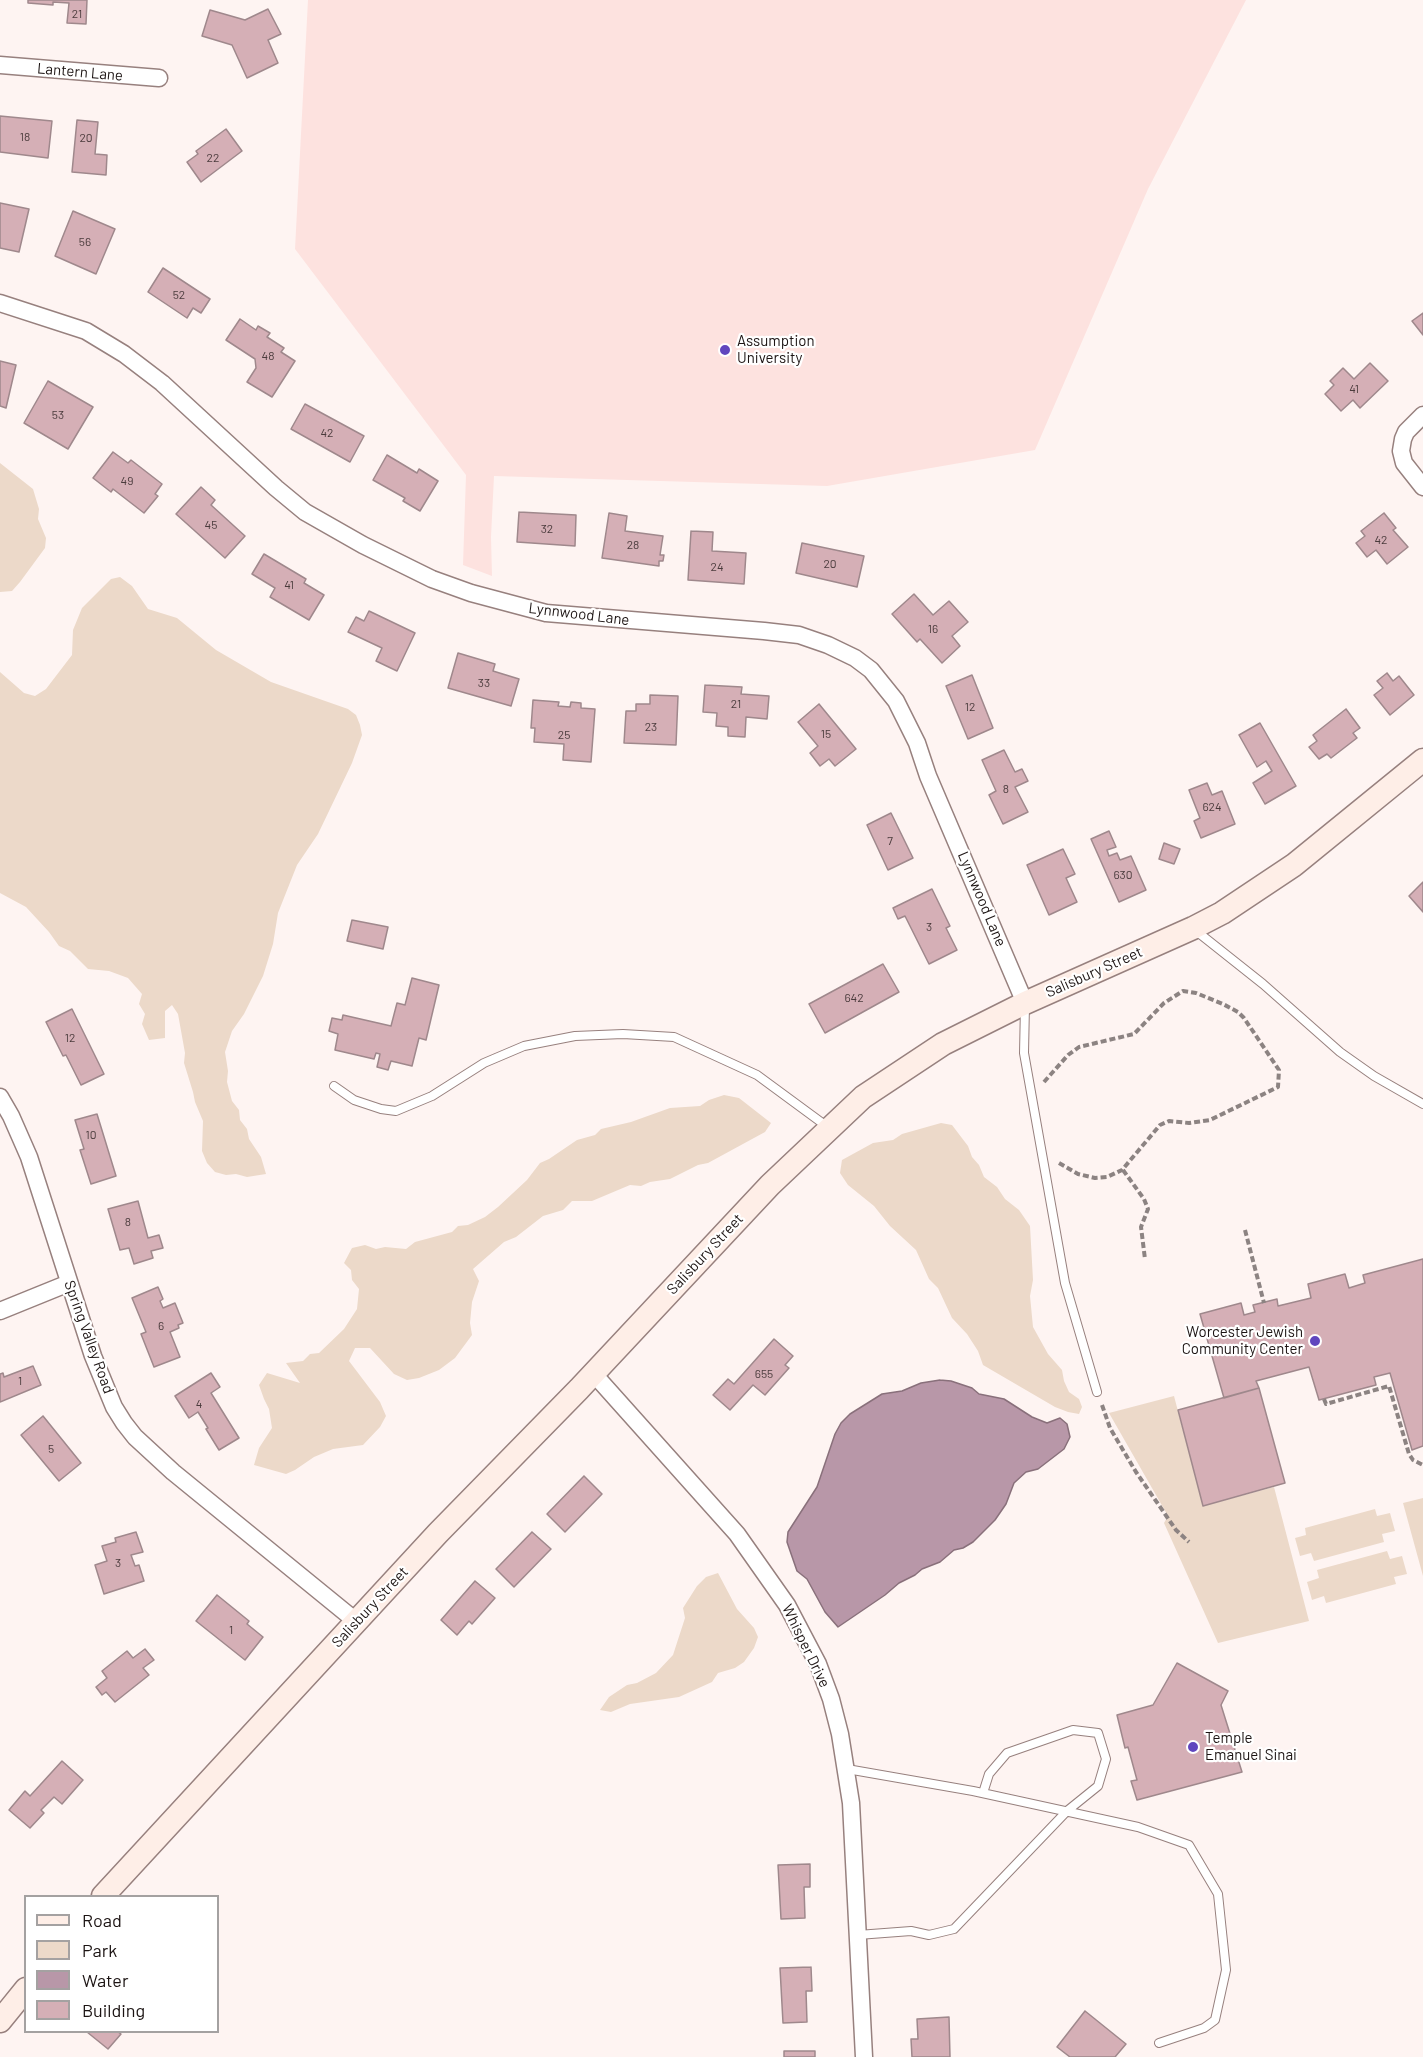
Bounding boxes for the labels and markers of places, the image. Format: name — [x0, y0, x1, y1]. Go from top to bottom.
place label: Assumption University — [737, 332, 815, 367]
marker: Assumption University — [718, 343, 732, 357]
place label: Worcester Jewish Community Center — [1182, 1323, 1303, 1358]
marker: Worcester Jewish Community Center — [1308, 1334, 1322, 1348]
place label: Temple Emanuel Sinai — [1205, 1729, 1297, 1764]
marker: Temple Emanuel Sinai — [1186, 1740, 1200, 1754]

